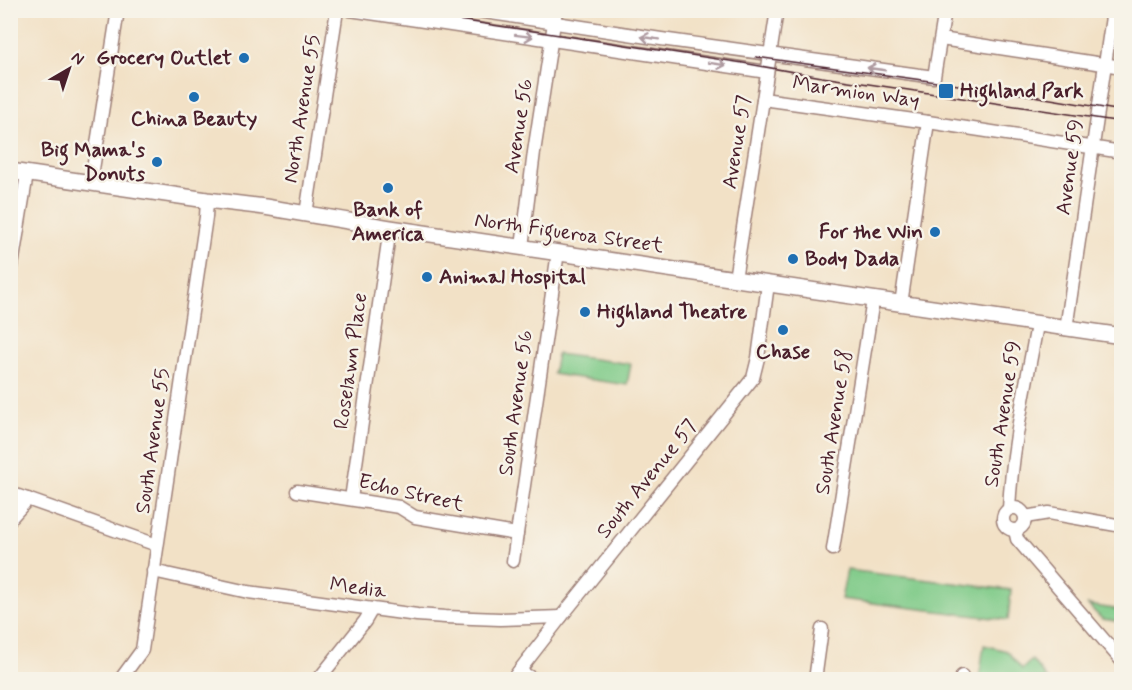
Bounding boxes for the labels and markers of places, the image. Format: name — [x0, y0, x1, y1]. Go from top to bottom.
place label: Grocery Outlet — [96, 44, 232, 72]
marker: Grocery Outlet — [237, 51, 251, 65]
place label: Highland Park — [960, 77, 1084, 107]
marker: Highland Park — [937, 82, 955, 100]
marker: China Beauty — [187, 90, 201, 104]
place label: China Beauty — [131, 105, 258, 133]
place label: Big Mama's Donuts — [41, 136, 146, 188]
marker: Big Mama's Donuts — [150, 155, 164, 169]
marker: Bank of America — [381, 181, 395, 195]
place label: Bank of America — [352, 196, 424, 248]
place label: For the Win — [819, 218, 923, 246]
marker: For the Win — [928, 225, 942, 239]
place label: Body Dada — [805, 245, 899, 273]
marker: Body Dada — [786, 252, 800, 266]
place label: Animal Hospital — [439, 263, 586, 291]
marker: Animal Hospital — [420, 270, 434, 284]
place label: Highland Theatre — [597, 298, 747, 328]
marker: Highland Theatre — [578, 305, 592, 319]
marker: Chase — [776, 323, 790, 337]
place label: Chase — [756, 338, 810, 366]

